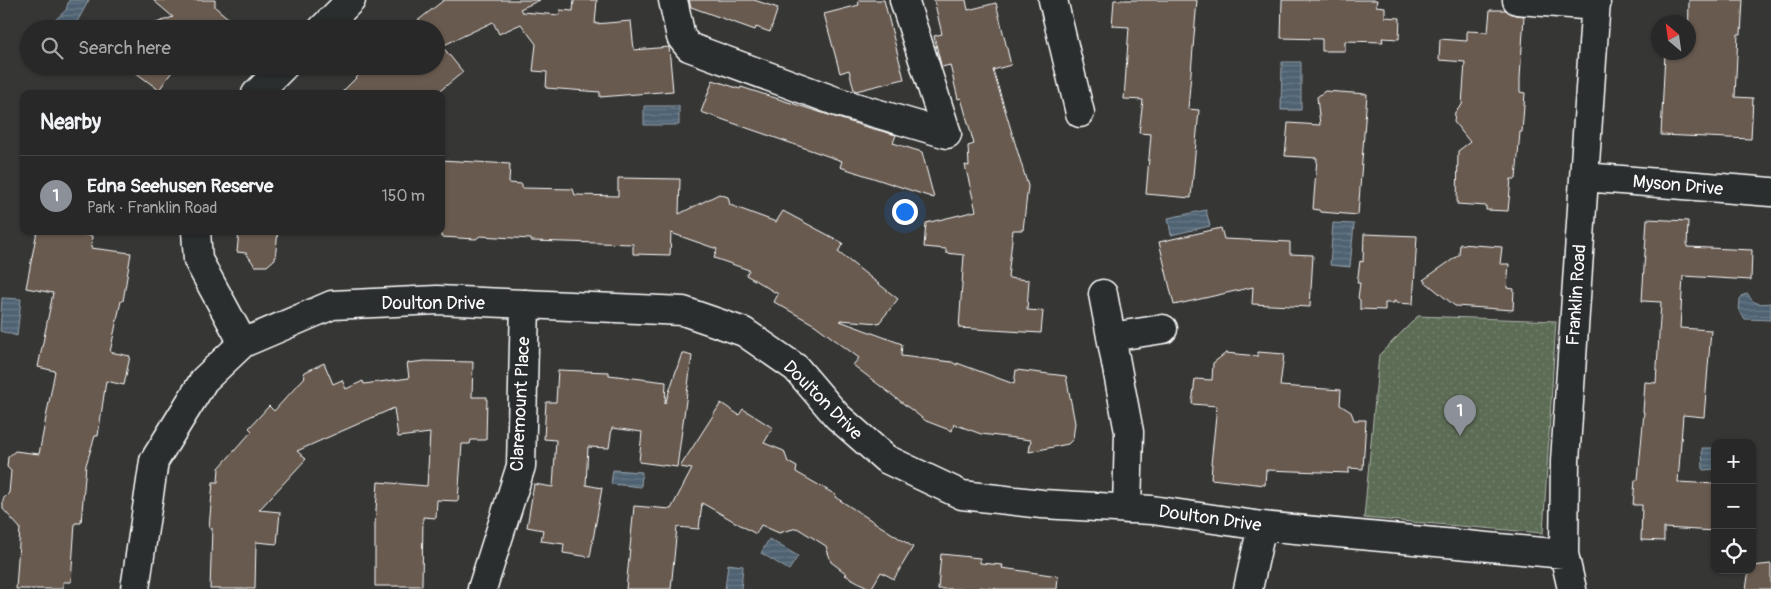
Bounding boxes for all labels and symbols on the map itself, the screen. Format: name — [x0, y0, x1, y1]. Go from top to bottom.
north arrow — [1651, 15, 1696, 60]
street label: Myson Drive — [1632, 170, 1724, 201]
your location — [892, 199, 918, 225]
street label: Franklin Road — [1561, 244, 1592, 346]
street label: Doulton Drive — [381, 292, 485, 315]
street label: Claremount Place — [505, 336, 536, 472]
street label: Doulton Drive — [778, 356, 867, 445]
pin: 1 — [1444, 395, 1476, 436]
street label: Doulton Drive — [1157, 500, 1263, 537]

